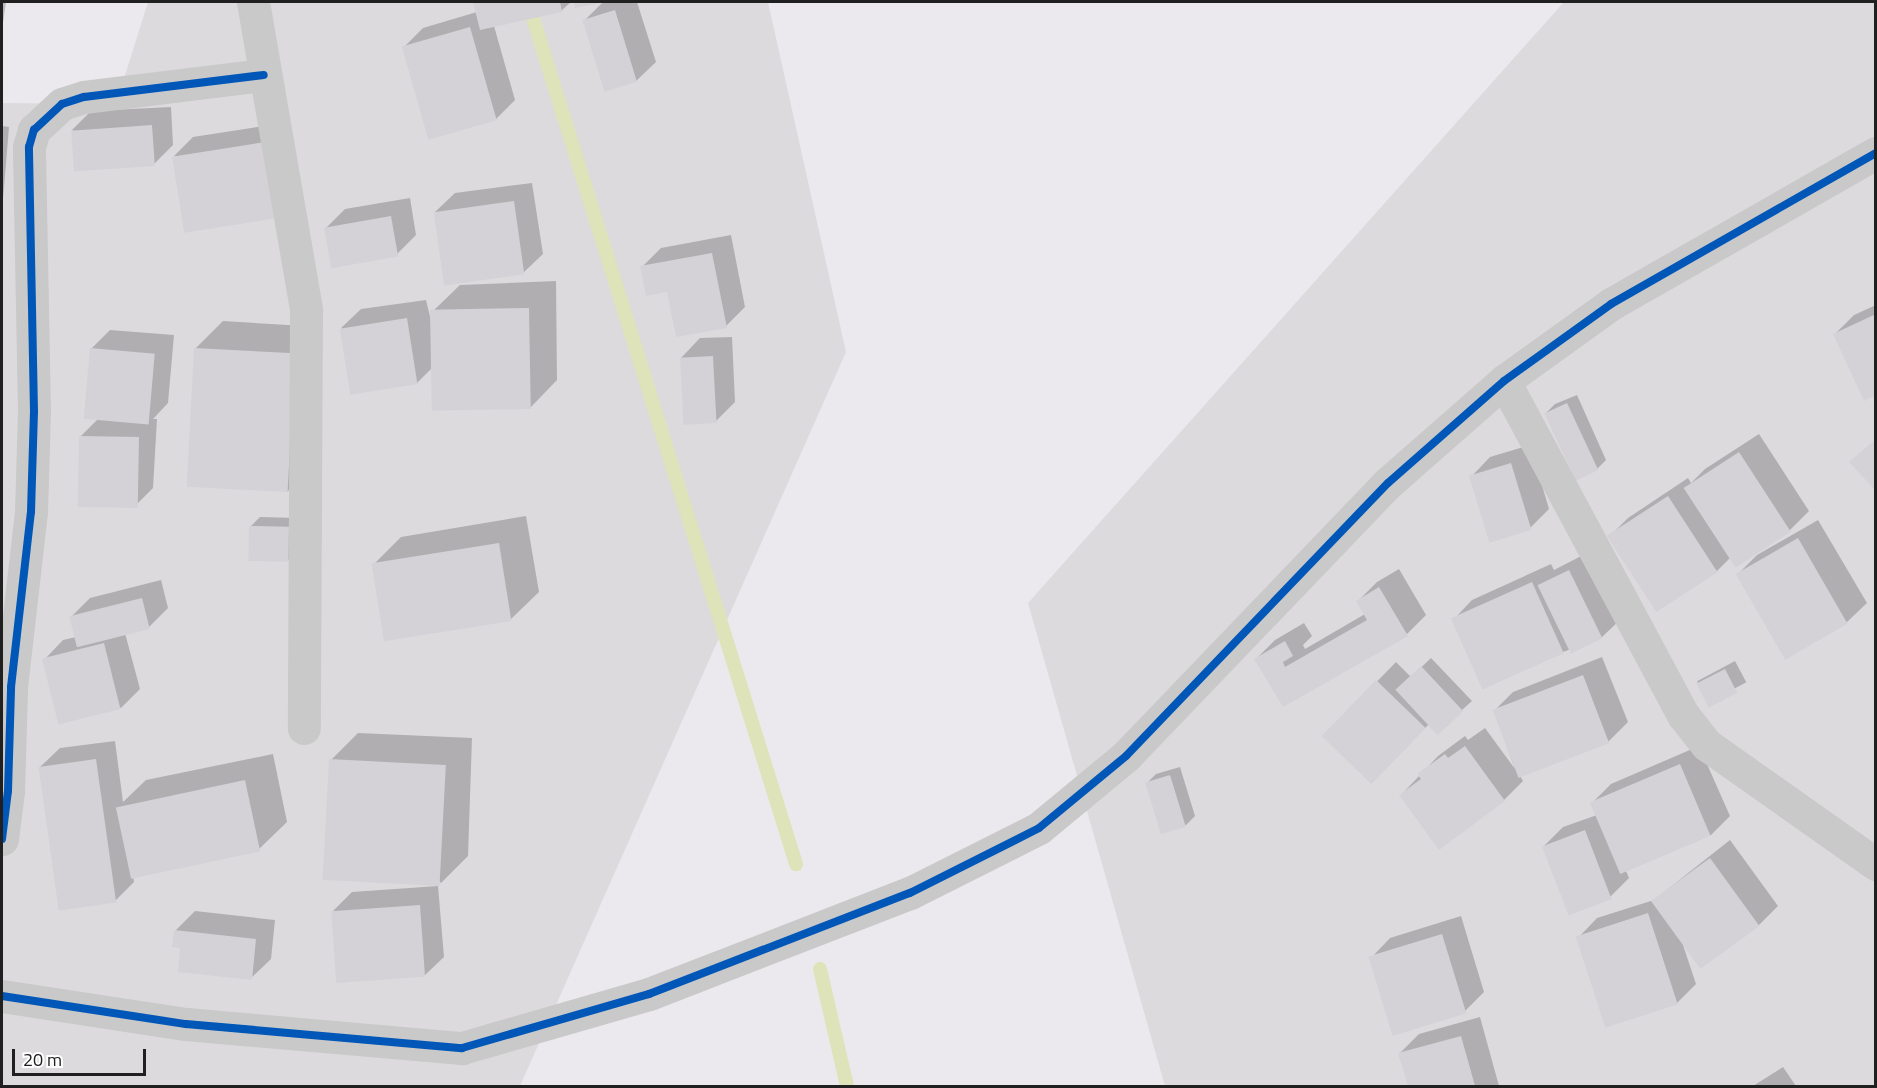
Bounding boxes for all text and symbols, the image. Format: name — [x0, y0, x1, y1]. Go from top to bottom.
scale bar — [15, 1037, 148, 1075]
text: 20 m — [23, 1046, 62, 1073]

